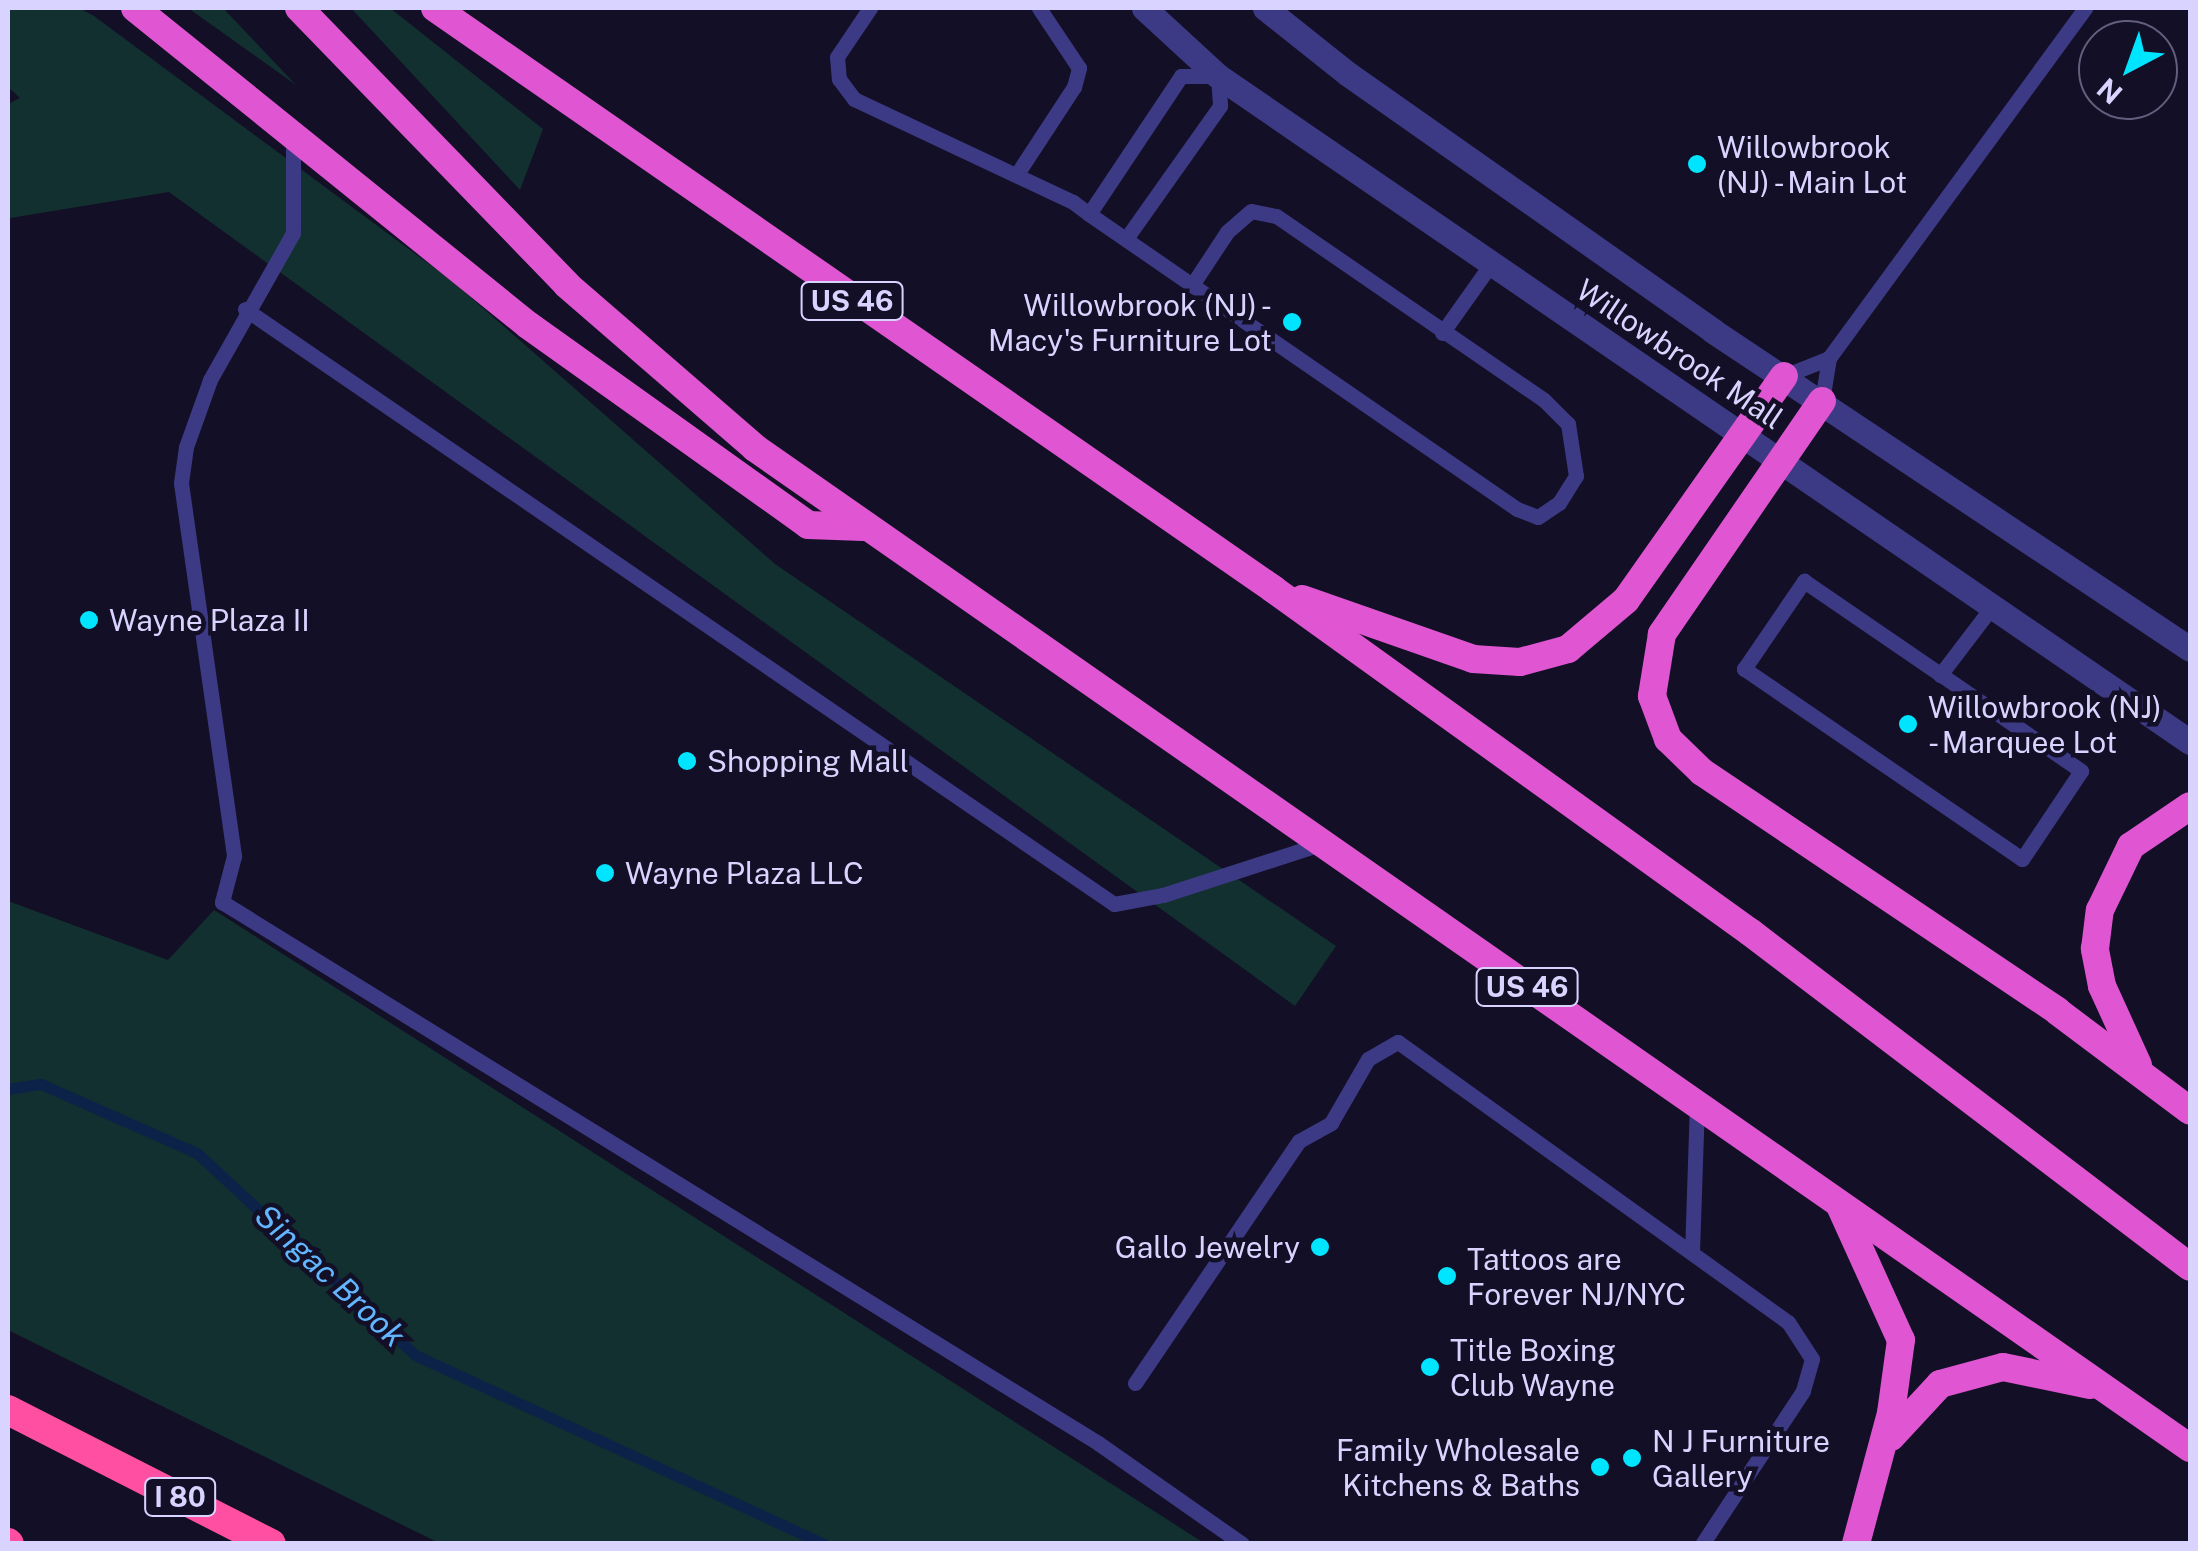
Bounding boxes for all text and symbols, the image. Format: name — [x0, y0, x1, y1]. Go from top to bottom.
north arrow — [2078, 20, 2178, 120]
text: N — [2090, 72, 2128, 111]
place label: Willowbrook (NJ) - Main Lot — [1717, 129, 1915, 200]
marker: Willowbrook (NJ) - Main Lot — [1686, 153, 1708, 175]
street label: Willowbrook Mall — [1570, 272, 1790, 436]
road number: US 46 — [800, 278, 904, 324]
place label: Willowbrook (NJ) - Macy's Furniture Lot — [988, 287, 1272, 358]
marker: Willowbrook (NJ) - Macy's Furniture Lot — [1281, 311, 1303, 333]
place label: Wayne Plaza II — [109, 602, 310, 638]
marker: Wayne Plaza II — [78, 609, 100, 631]
place label: Willowbrook (NJ) - Marquee Lot — [1928, 689, 2161, 760]
marker: Willowbrook (NJ) - Marquee Lot — [1897, 713, 1919, 735]
place label: Shopping Mall — [707, 743, 909, 779]
marker: Shopping Mall — [676, 750, 698, 772]
place label: Wayne Plaza LLC — [625, 855, 864, 891]
marker: Wayne Plaza LLC — [594, 862, 616, 884]
road number: US 46 — [1474, 964, 1580, 1010]
water label: Singac Brook — [247, 1197, 413, 1355]
place label: Gallo Jewelry — [1115, 1229, 1300, 1265]
marker: Gallo Jewelry — [1309, 1236, 1331, 1258]
place label: Tattoos are Forever NJ/NYC — [1467, 1241, 1686, 1312]
marker: Tattoos are Forever NJ/NYC — [1436, 1265, 1458, 1287]
place label: Title Boxing Club Wayne — [1450, 1332, 1616, 1402]
marker: Title Boxing Club Wayne — [1419, 1356, 1441, 1378]
place label: N J Furniture Gallery — [1652, 1423, 1830, 1494]
place label: Family Wholesale Kitchens & Baths — [1335, 1432, 1580, 1502]
marker: N J Furniture Gallery — [1621, 1447, 1643, 1469]
marker: Family Wholesale Kitchens & Baths — [1589, 1456, 1611, 1478]
road number: I 80 — [142, 1474, 218, 1520]

